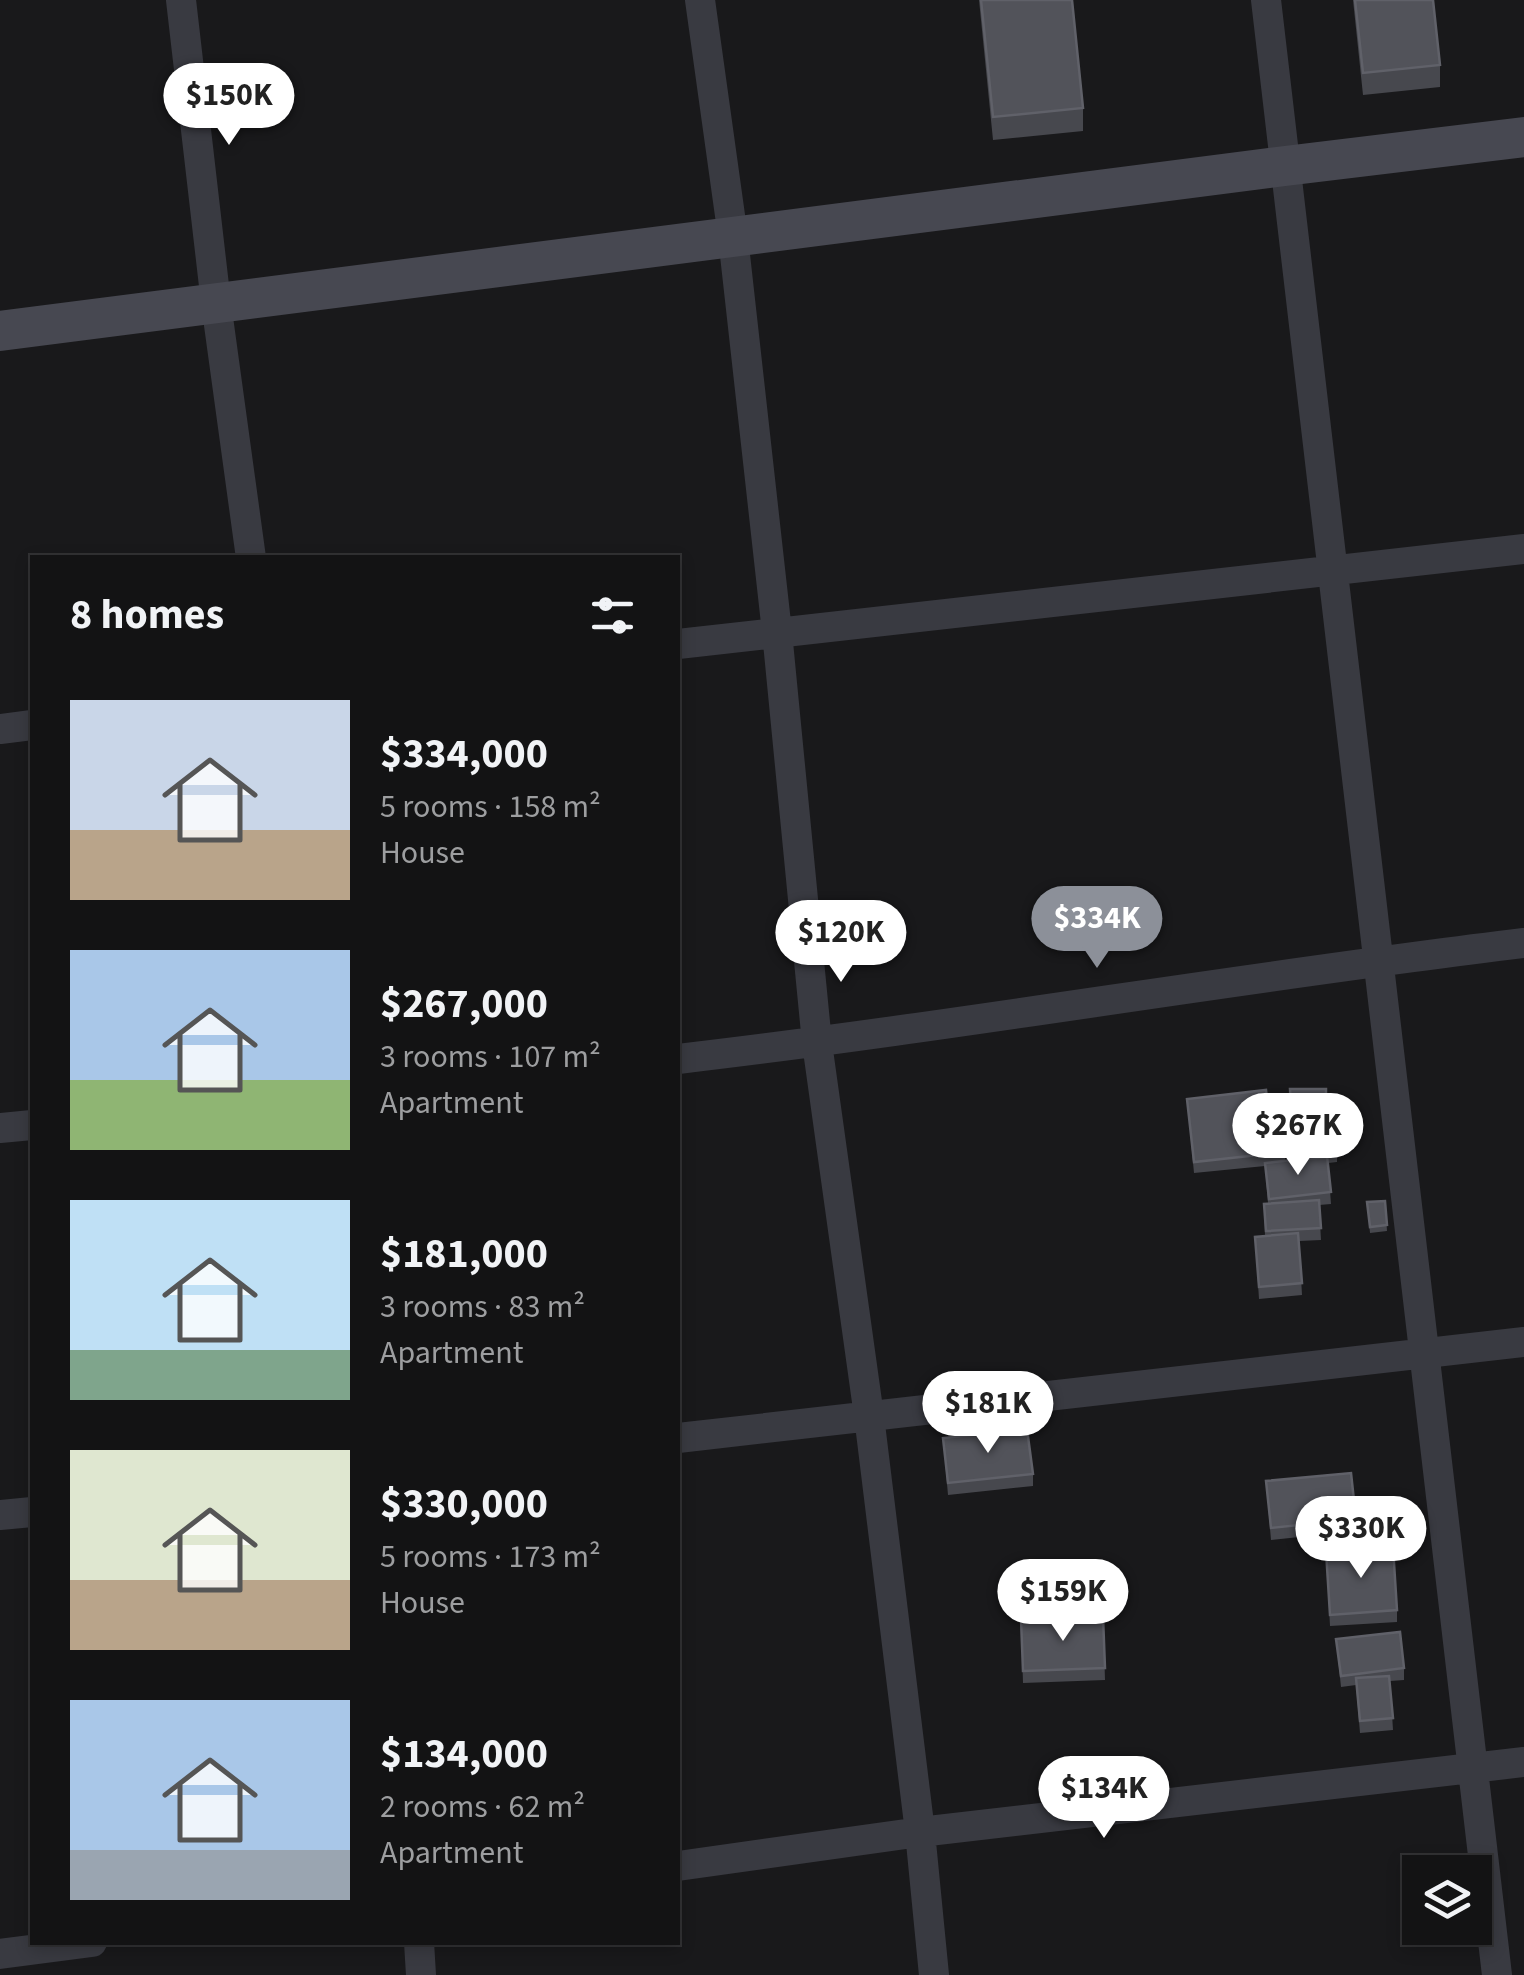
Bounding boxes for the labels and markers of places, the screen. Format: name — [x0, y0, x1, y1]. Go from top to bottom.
pin: $150K — [159, 63, 299, 148]
pin: $334K — [1027, 886, 1167, 971]
pin: $120K — [771, 900, 911, 985]
pin: $267K — [1228, 1093, 1368, 1178]
pin: $181K — [918, 1371, 1058, 1456]
pin: $330K — [1291, 1496, 1431, 1581]
pin: $159K — [993, 1559, 1133, 1644]
pin: $134K — [1034, 1756, 1174, 1841]

